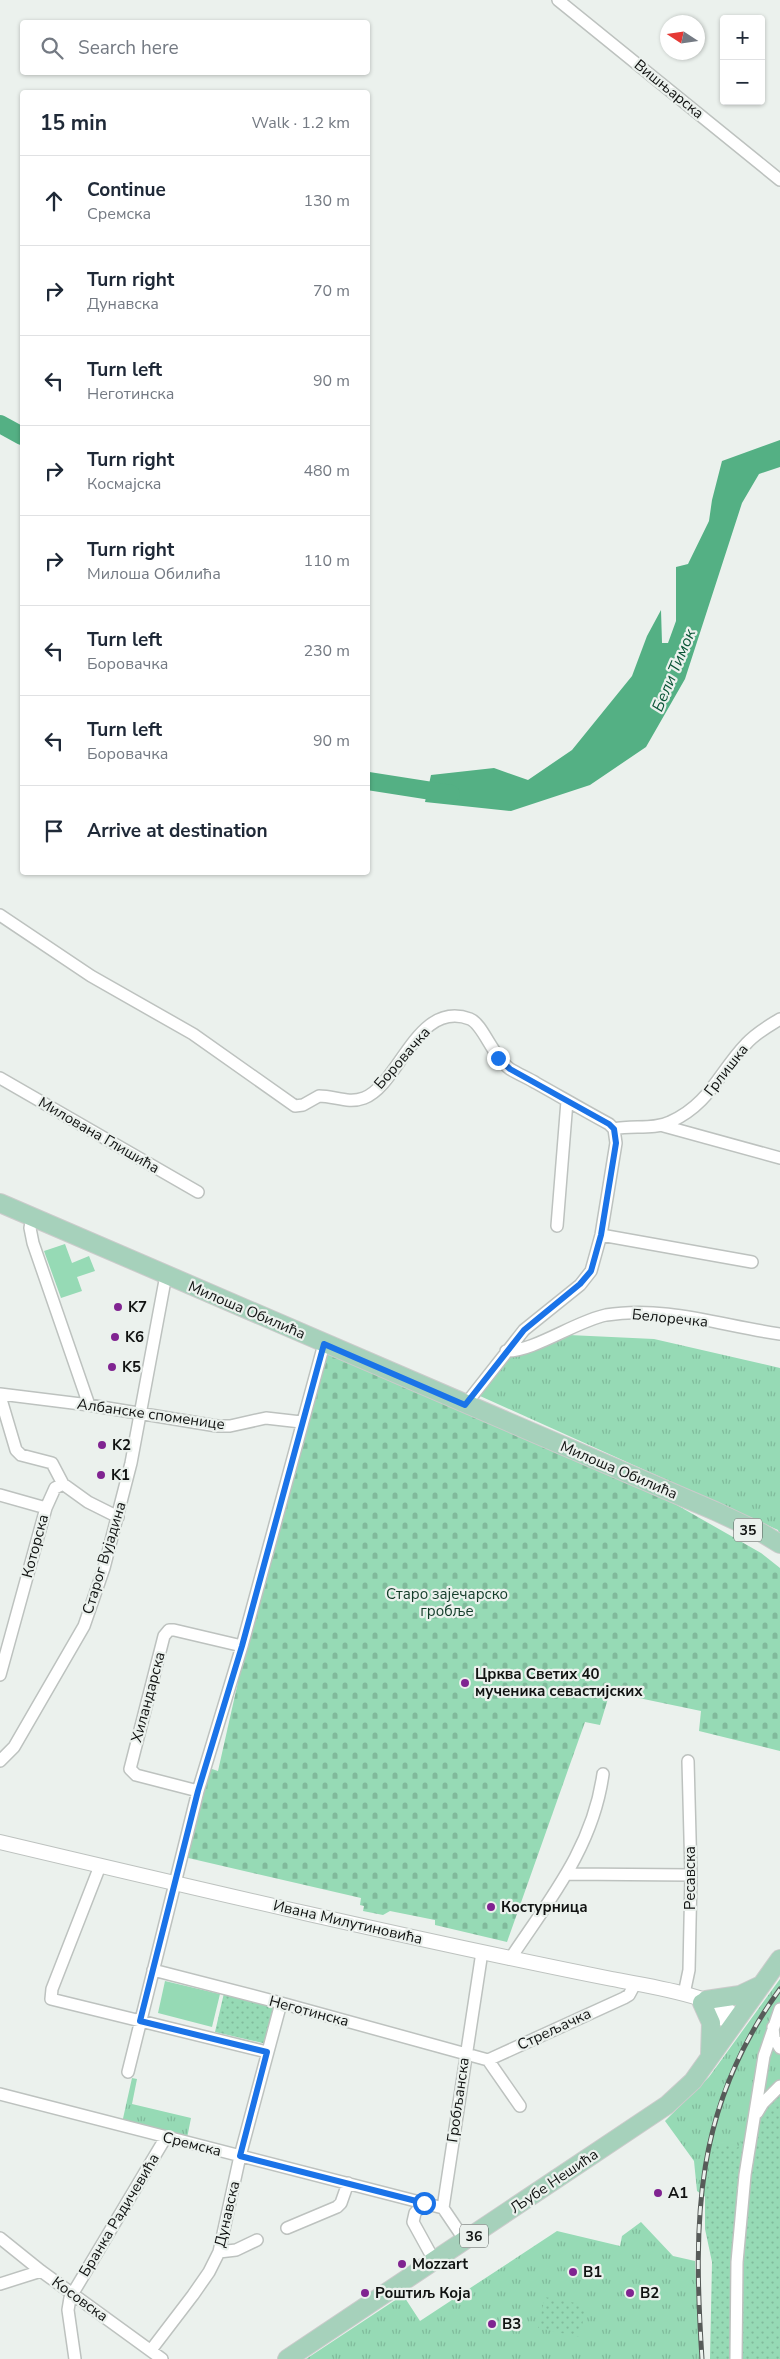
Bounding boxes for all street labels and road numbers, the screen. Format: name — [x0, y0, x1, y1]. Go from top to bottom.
street label: Вишњарска — [630, 55, 708, 123]
street label: Боровачка — [369, 1023, 435, 1093]
street label: Грлишка — [699, 1040, 753, 1100]
street label: Милована Глишића — [35, 1092, 163, 1178]
street label: Милоша Обилића — [185, 1276, 309, 1344]
street label: Белоречка — [631, 1304, 709, 1332]
street label: Албанске споменице — [76, 1394, 226, 1434]
street label: Милоша Обилића — [557, 1436, 681, 1504]
street label: Старог Вујадина — [77, 1499, 131, 1617]
street label: Которска — [17, 1512, 53, 1580]
road number: 35 — [734, 1518, 762, 1542]
street label: Хиландарска — [126, 1650, 170, 1744]
street label: Ресавска — [680, 1846, 700, 1910]
street label: Ивана Милутиновића — [271, 1895, 425, 1949]
street label: Неготинска — [267, 1991, 351, 2031]
street label: Стрељачка — [514, 2003, 594, 2055]
street label: Гробљанска — [442, 2056, 474, 2144]
street label: Сремска — [160, 2127, 224, 2161]
street label: Љубе Нешића — [506, 2144, 602, 2218]
street label: Бранка Радичевића — [74, 2150, 164, 2280]
street label: Дунавска — [210, 2179, 244, 2249]
road number: 36 — [460, 2224, 488, 2248]
street label: Косовска — [48, 2272, 112, 2326]

